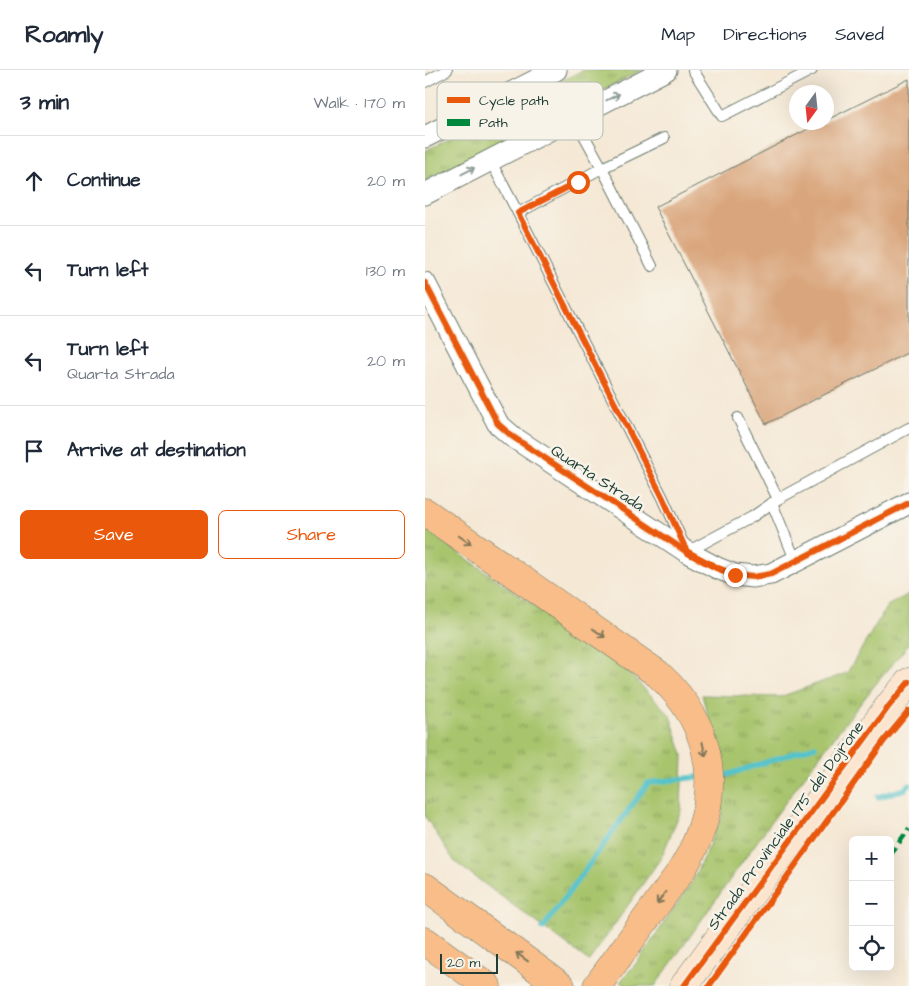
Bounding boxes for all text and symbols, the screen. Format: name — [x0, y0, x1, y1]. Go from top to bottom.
text: Roamly — [25, 18, 103, 52]
text: Map — [661, 22, 695, 47]
text: Directions — [723, 22, 807, 47]
text: Saved — [835, 22, 884, 47]
legend — [437, 82, 603, 140]
north arrow — [789, 85, 834, 130]
text: 3 min — [20, 88, 69, 117]
text: Cycle path — [479, 91, 548, 111]
text: Walk · 170 m — [314, 92, 405, 114]
one-way arrow — [605, 92, 620, 101]
text: Path — [479, 113, 508, 133]
one-way arrow — [460, 166, 475, 175]
icon: ahead — [20, 167, 48, 195]
text: Continue — [67, 167, 141, 194]
text: 20 m — [367, 170, 405, 192]
route start — [567, 171, 590, 194]
icon: left — [20, 257, 48, 285]
text: Turn left — [67, 257, 148, 284]
text: 130 m — [366, 260, 405, 282]
text: Turn left — [67, 336, 148, 363]
icon: left — [20, 347, 48, 375]
text: 20 m — [367, 350, 405, 372]
text: Quarta Strada — [67, 363, 175, 385]
icon: arrive — [20, 437, 48, 465]
text: Arrive at destination — [67, 437, 246, 464]
street label: Quarta Strada — [546, 439, 649, 516]
button: Save — [20, 510, 208, 559]
button: Share — [218, 510, 405, 559]
one-way arrow — [458, 535, 472, 545]
route end — [724, 564, 747, 587]
one-way arrow — [592, 628, 606, 638]
street label: Strada Provinciale 175 del Dojrone — [702, 716, 869, 935]
one-way arrow — [700, 741, 709, 757]
map controls — [849, 836, 894, 971]
button: + — [849, 836, 894, 881]
button: − — [849, 881, 894, 926]
one-way arrow — [655, 891, 666, 904]
button: locate — [849, 926, 894, 971]
scale bar — [440, 951, 497, 974]
one-way arrow — [515, 952, 529, 962]
text: 20 m — [447, 953, 480, 973]

